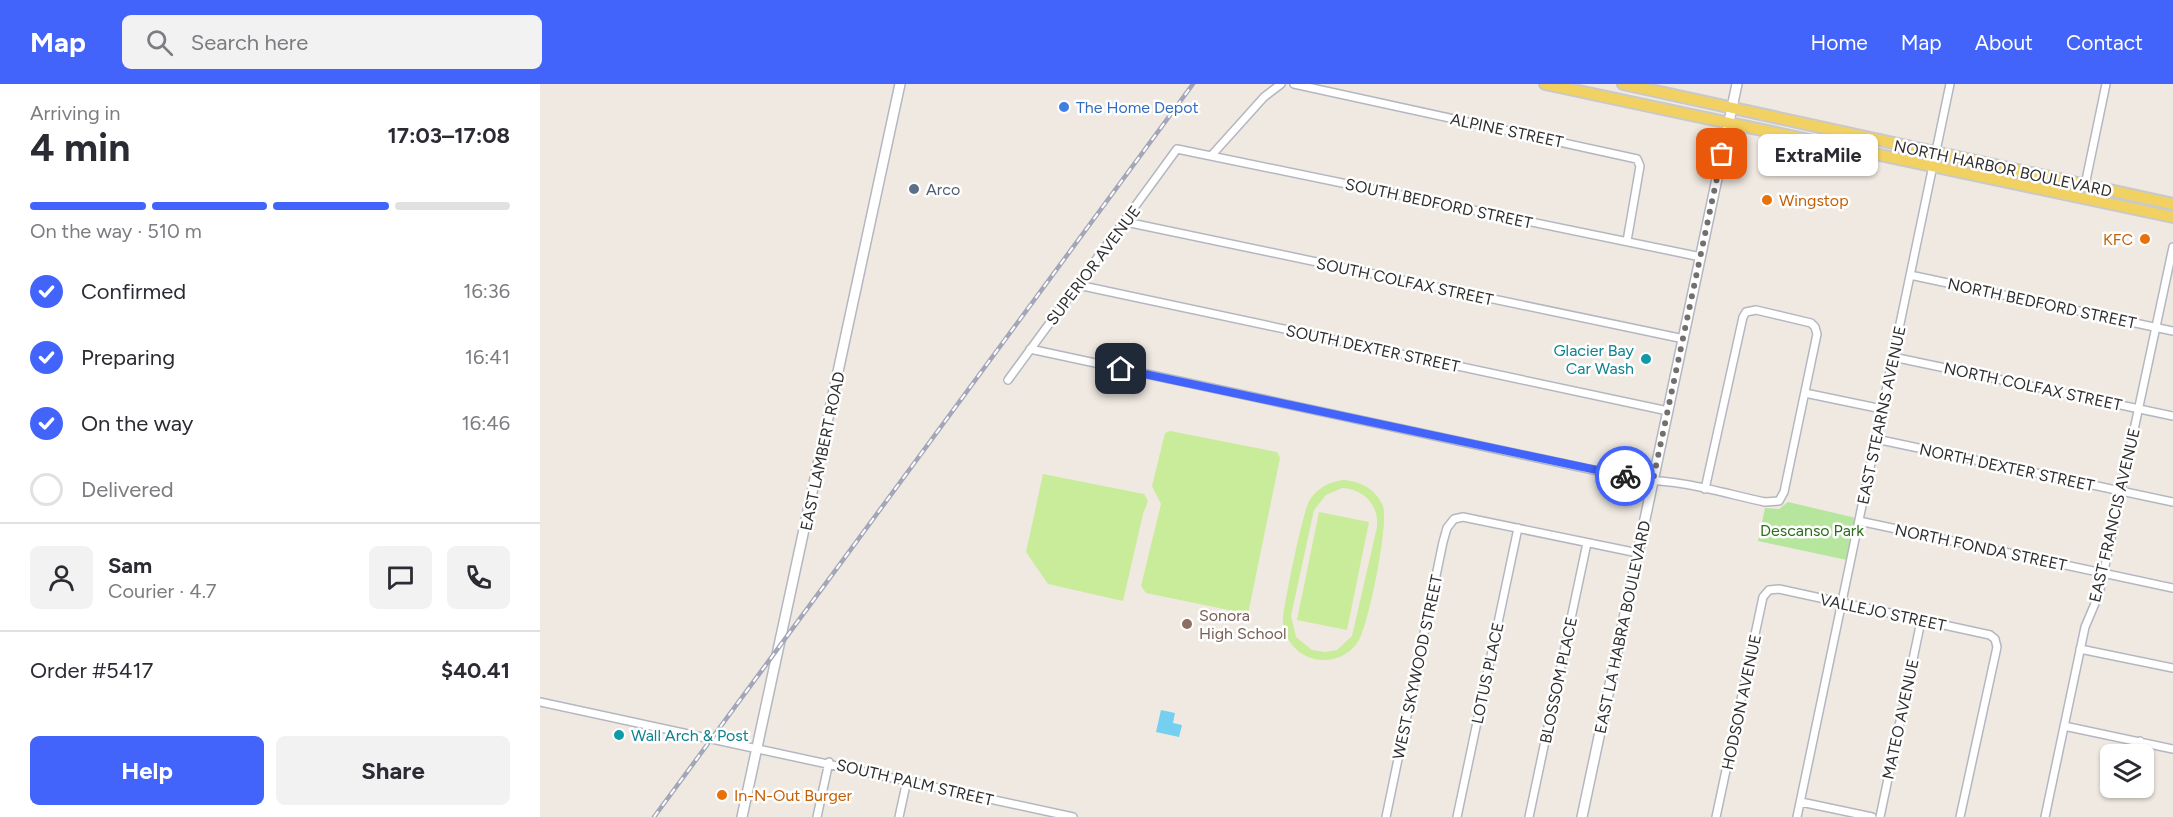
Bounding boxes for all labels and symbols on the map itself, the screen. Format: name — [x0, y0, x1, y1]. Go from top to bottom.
place label: The Home Depot — [1076, 98, 1199, 117]
marker: The Home Depot — [1057, 100, 1071, 114]
street label: ALPINE STREET — [1449, 109, 1565, 152]
pin — [1696, 128, 1747, 179]
callout: ExtraMile — [1758, 133, 1878, 175]
street label: NORTH HARBOR BOULEVARD — [1892, 136, 2114, 201]
street label: SOUTH BEDFORD STREET — [1344, 174, 1534, 233]
place label: Arco — [926, 180, 960, 199]
marker: Arco — [907, 182, 921, 196]
place label: Wingstop — [1779, 191, 1849, 210]
marker: Wingstop — [1760, 193, 1774, 207]
street label: SUPERIOR AVENUE — [1042, 202, 1144, 329]
place label: KFC — [2103, 230, 2133, 249]
marker: KFC — [2138, 232, 2152, 246]
street label: SOUTH COLFAX STREET — [1315, 253, 1495, 310]
street label: NORTH BEDFORD STREET — [1946, 274, 2138, 333]
street label: SOUTH DEXTER STREET — [1284, 321, 1462, 376]
street label: EAST STEARNS AVENUE — [1853, 324, 1910, 506]
place label: Glacier Bay Car Wash — [1553, 341, 1635, 378]
pin — [1095, 343, 1146, 394]
marker: Glacier Bay Car Wash — [1639, 352, 1653, 366]
street label: NORTH COLFAX STREET — [1942, 358, 2124, 415]
street label: EAST LAMBERT ROAD — [796, 370, 849, 532]
street label: EAST FRANCIS AVENUE — [2085, 426, 2144, 604]
street label: NORTH DEXTER STREET — [1918, 440, 2096, 495]
courier — [1595, 446, 1655, 506]
street label: EAST LA HABRA BOULEVARD — [1591, 519, 1654, 735]
street label: NORTH FONDA STREET — [1893, 520, 2069, 575]
park label: Descanso Park — [1760, 521, 1864, 540]
street label: WEST SKYWOOD STREET — [1389, 573, 1446, 761]
street label: VALLEJO STREET — [1818, 590, 1948, 635]
place label: Sonora High School — [1199, 606, 1287, 643]
street label: BLOSSOM PLACE — [1536, 615, 1581, 745]
marker: Sonora High School — [1180, 617, 1194, 631]
street label: LOTUS PLACE — [1467, 621, 1508, 726]
street label: HODSON AVENUE — [1718, 633, 1765, 772]
street label: MATEO AVENUE — [1878, 657, 1923, 781]
place label: Wall Arch & Post — [631, 726, 749, 745]
marker: Wall Arch & Post — [612, 728, 626, 742]
street label: SOUTH PALM STREET — [835, 755, 995, 810]
place label: In-N-Out Burger — [734, 786, 853, 805]
marker: In-N-Out Burger — [715, 788, 729, 802]

